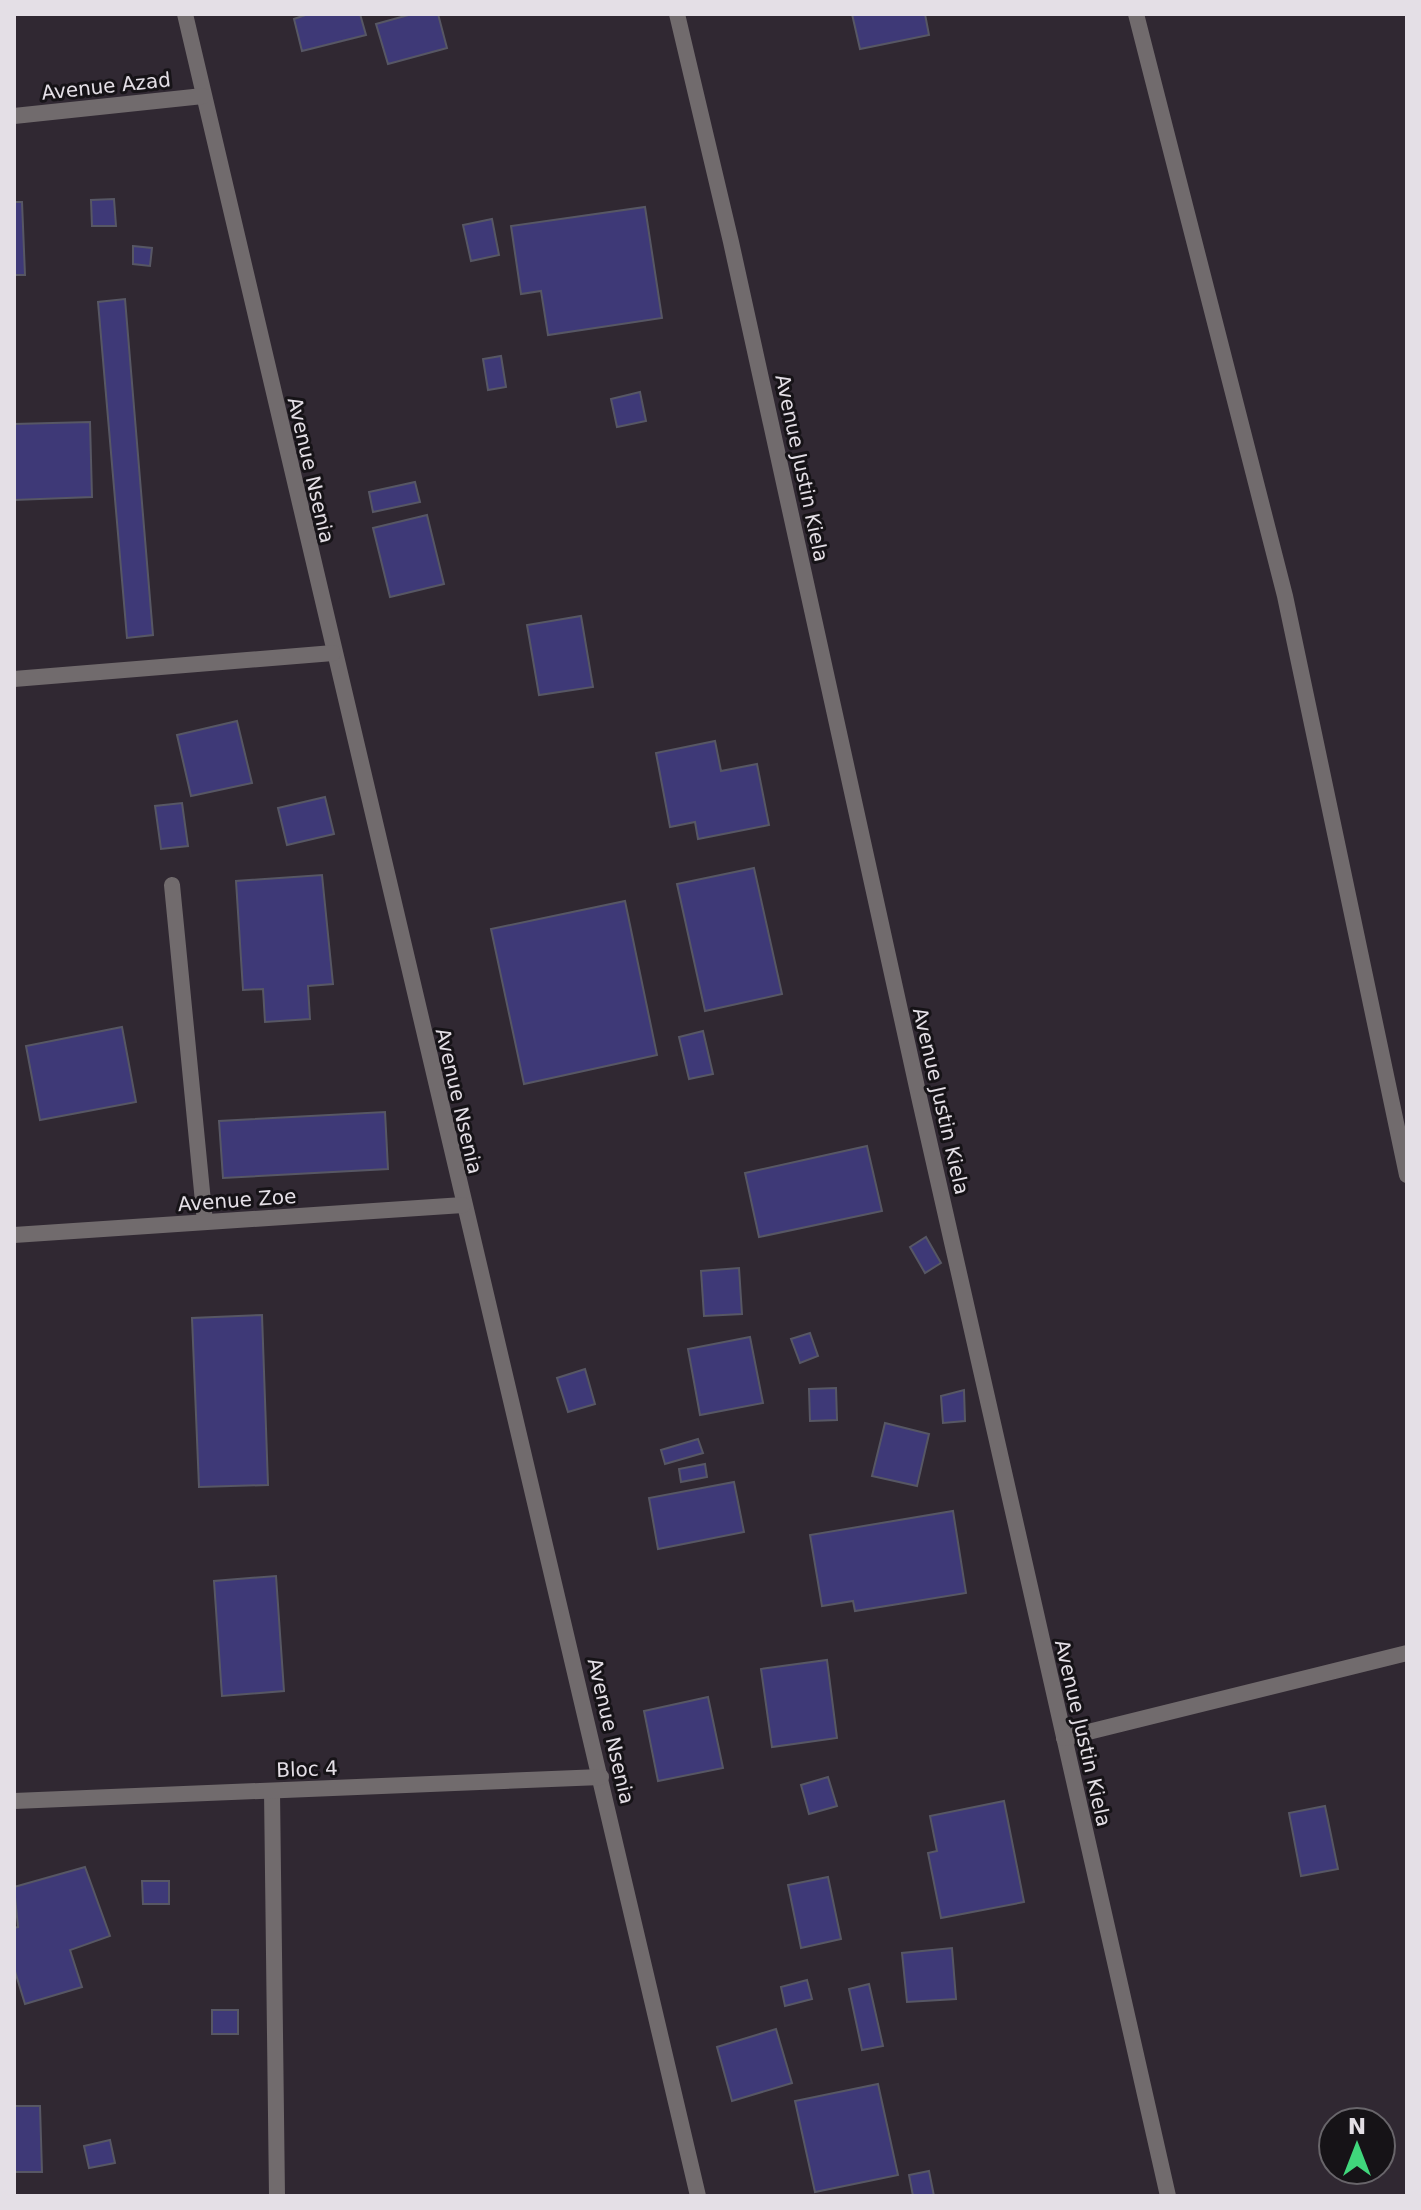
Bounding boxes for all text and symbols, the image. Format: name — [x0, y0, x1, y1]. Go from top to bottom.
street label: Avenue Azad — [40, 67, 172, 105]
street label: Avenue Justin Kiela — [770, 372, 834, 564]
street label: Avenue Nsenia — [283, 395, 339, 545]
street label: Avenue Justin Kiela — [908, 1005, 974, 1197]
street label: Avenue Nsenia — [431, 1026, 487, 1176]
street label: Avenue Zoe — [177, 1184, 297, 1216]
street label: Avenue Justin Kiela — [1050, 1637, 1116, 1829]
street label: Avenue Nsenia — [583, 1656, 639, 1806]
street label: Bloc 4 — [276, 1756, 338, 1782]
north arrow — [1317, 2106, 1397, 2186]
text: N — [1348, 2114, 1366, 2139]

